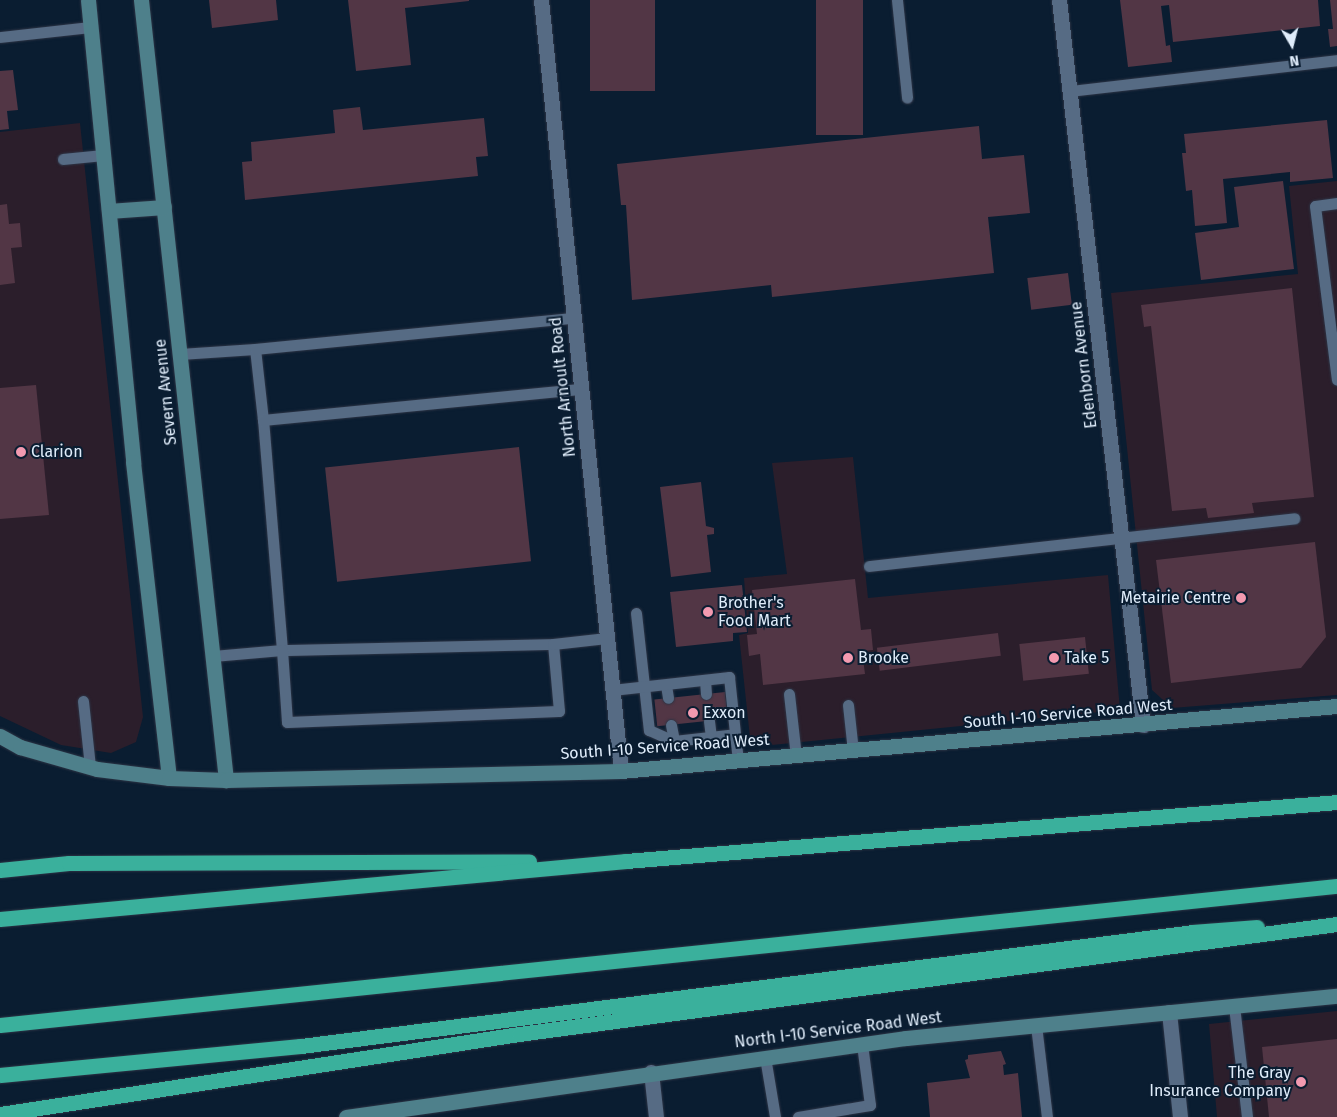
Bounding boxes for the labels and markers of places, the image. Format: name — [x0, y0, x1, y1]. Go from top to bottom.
place label: Clarion — [31, 442, 83, 462]
marker: Clarion — [15, 446, 27, 458]
place label: Metairie Centre — [1120, 588, 1231, 608]
marker: Metairie Centre — [1235, 592, 1247, 604]
place label: Brother's Food Mart — [718, 593, 791, 631]
marker: Brother's Food Mart — [702, 606, 714, 618]
place label: Brooke — [858, 648, 909, 668]
place label: Take 5 — [1064, 648, 1109, 668]
marker: Brooke — [842, 652, 854, 664]
marker: Take 5 — [1048, 652, 1060, 664]
place label: Exxon — [703, 703, 746, 723]
marker: Exxon — [687, 707, 699, 719]
place label: The Gray Insurance Company — [1149, 1063, 1291, 1101]
marker: The Gray Insurance Company — [1295, 1076, 1307, 1088]

